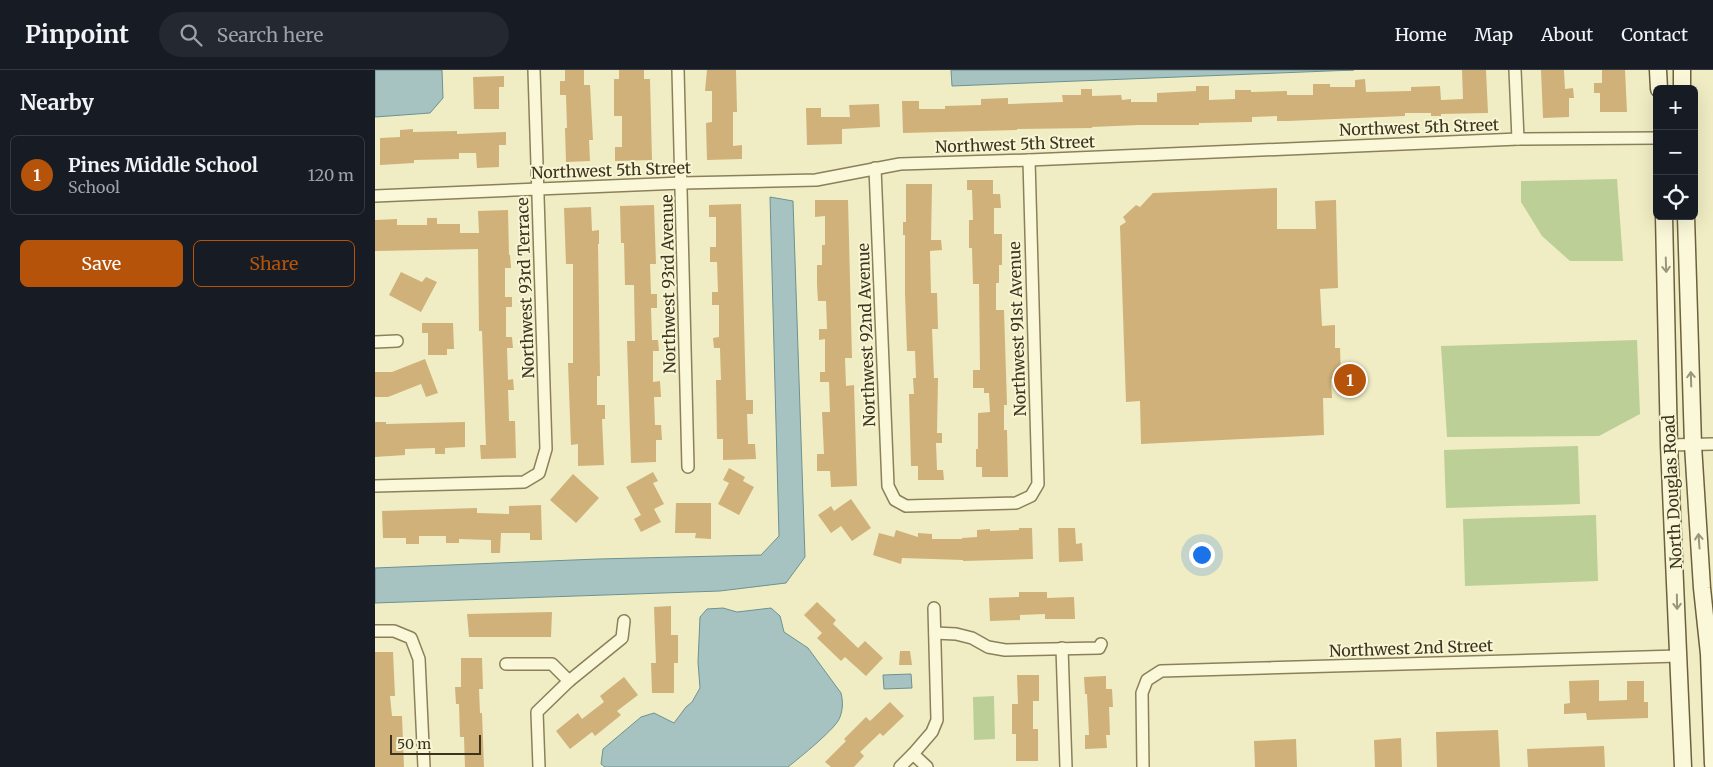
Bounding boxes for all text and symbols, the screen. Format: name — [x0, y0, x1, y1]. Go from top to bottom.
search box — [159, 12, 509, 57]
text: Pinpoint — [25, 19, 129, 50]
icon: search — [177, 21, 205, 49]
text: Search here — [217, 23, 323, 47]
text: Home — [1395, 23, 1447, 46]
text: Map — [1475, 23, 1513, 46]
text: About — [1541, 23, 1593, 46]
text: Contact — [1621, 23, 1688, 46]
map controls — [1653, 85, 1698, 220]
button: + — [1653, 85, 1698, 130]
text: Nearby — [20, 89, 94, 116]
street label: Northwest 5th Street — [1339, 114, 1500, 140]
button: − — [1653, 130, 1698, 175]
street label: Northwest 5th Street — [935, 131, 1096, 157]
text: Pines Middle School — [68, 153, 258, 177]
street label: Northwest 5th Street — [531, 157, 692, 183]
text: 1 — [33, 165, 41, 185]
text: 120 m — [308, 165, 354, 185]
button: locate — [1653, 175, 1698, 220]
text: School — [68, 177, 120, 197]
street label: Northwest 93rd Avenue — [656, 194, 680, 374]
street label: Northwest 93rd Terrace — [512, 197, 538, 379]
button: Save — [20, 240, 183, 287]
button: Share — [193, 240, 355, 287]
street label: Northwest 91st Avenue — [1004, 241, 1030, 417]
street label: Northwest 92nd Avenue — [853, 243, 879, 427]
one-way arrow — [1661, 257, 1670, 273]
pin: 1 — [1334, 361, 1366, 399]
one-way arrow — [1686, 371, 1696, 387]
street label: North Douglas Road — [1658, 414, 1686, 570]
one-way arrow — [1694, 533, 1704, 549]
your location — [1189, 542, 1215, 568]
one-way arrow — [1672, 594, 1682, 610]
street label: Northwest 2nd Street — [1329, 635, 1494, 661]
scale bar — [390, 732, 481, 755]
text: 50 m — [397, 735, 431, 753]

